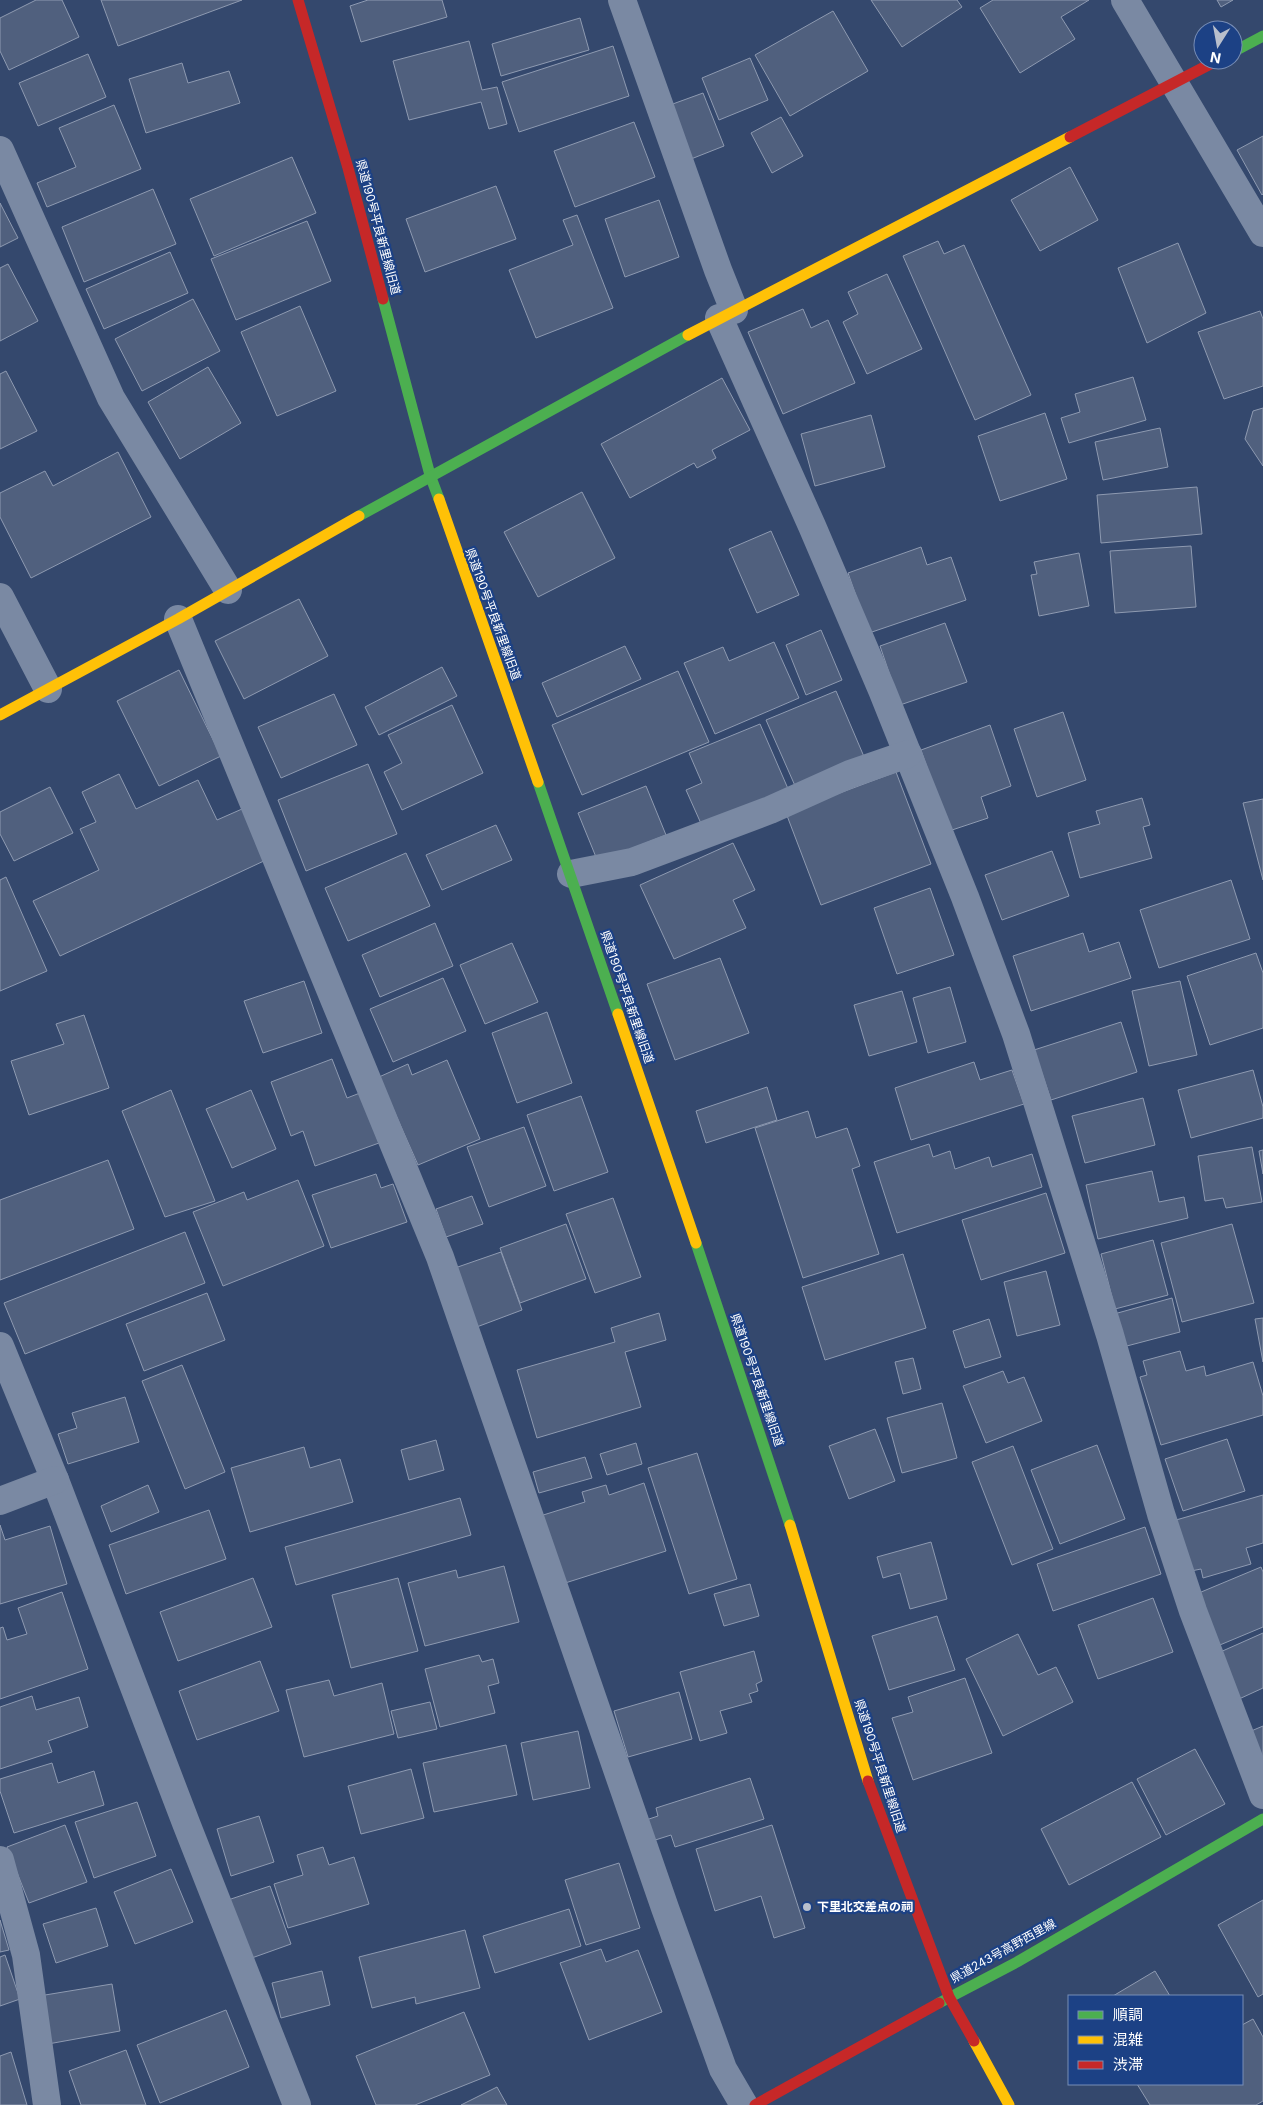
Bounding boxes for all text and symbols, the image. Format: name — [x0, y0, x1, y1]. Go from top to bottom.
north arrow — [1193, 20, 1243, 70]
text: N — [1209, 49, 1222, 68]
street label: 県道190号平良新里線旧道 — [353, 157, 404, 296]
street label: 県道190号平良新里線旧道 — [462, 546, 524, 682]
street label: 県道190号平良新里線旧道 — [598, 928, 657, 1065]
street label: 県道190号平良新里線旧道 — [728, 1311, 787, 1448]
street label: 県道190号平良新里線旧道 — [852, 1697, 909, 1835]
place label: 下里北交差点の祠 — [817, 1899, 913, 1914]
marker: 下里北交差点の祠 — [801, 1901, 813, 1913]
street label: 県道243号高野西里線 — [947, 1915, 1058, 1986]
legend — [1068, 1995, 1243, 2085]
text: 順調 — [1113, 2005, 1143, 2024]
text: 混雑 — [1113, 2030, 1143, 2049]
text: 渋滞 — [1113, 2055, 1143, 2074]

